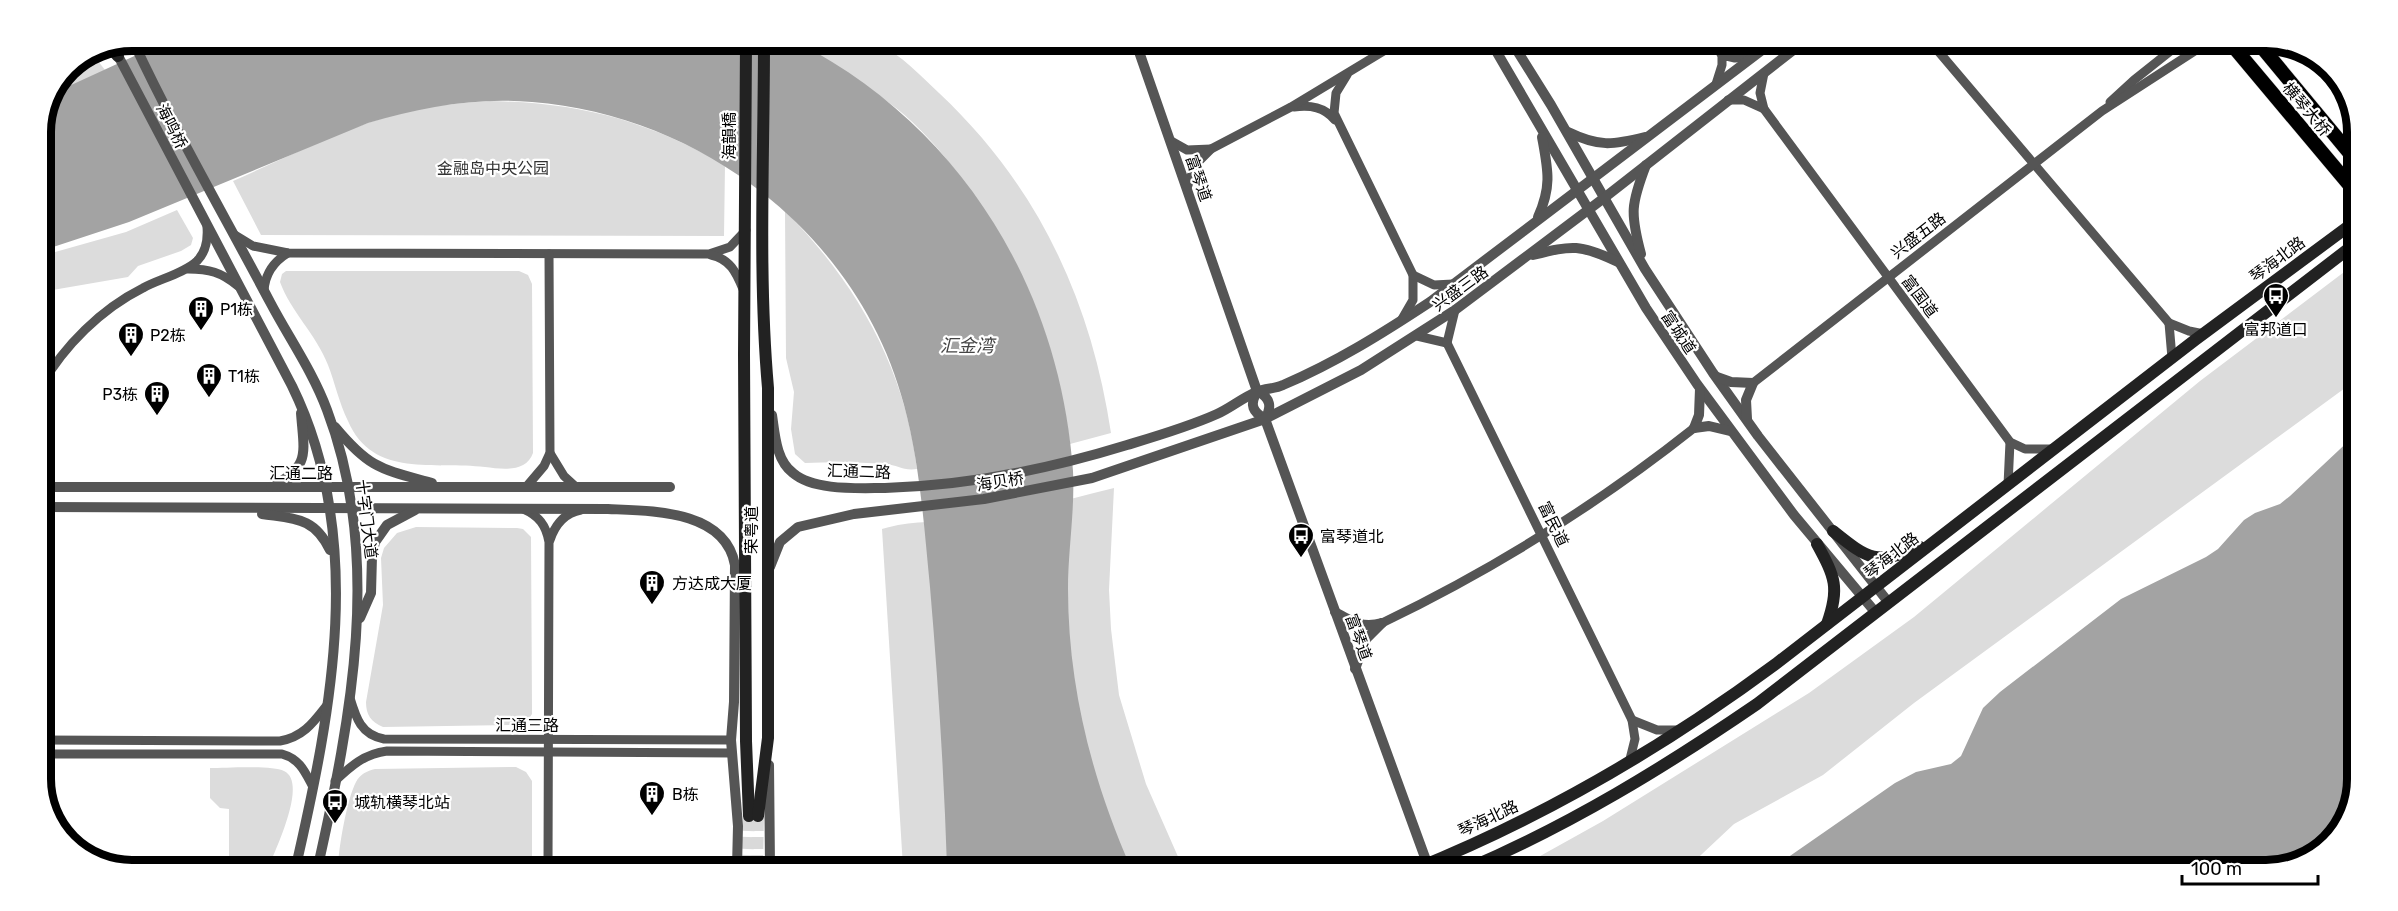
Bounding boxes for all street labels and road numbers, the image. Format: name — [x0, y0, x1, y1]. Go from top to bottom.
street label: 横琴大桥 — [2279, 79, 2334, 140]
street label: 海鸣桥 — [152, 101, 191, 152]
street label: 海韻橋 — [720, 112, 739, 160]
street label: 富琴道 — [1182, 152, 1215, 204]
street label: 兴盛五路 — [1887, 208, 1949, 263]
street label: 琴海北路 — [2246, 233, 2309, 286]
street label: 兴盛三路 — [1429, 262, 1492, 315]
street label: 富国道 — [1898, 271, 1942, 321]
street label: 富城道 — [1657, 307, 1700, 357]
street label: 汇通二路 — [827, 461, 891, 482]
street label: 汇通二路 — [269, 464, 333, 483]
street label: 海贝桥 — [975, 468, 1025, 495]
street label: 十字门大道 — [352, 478, 381, 560]
street label: 富民道 — [1534, 498, 1573, 550]
street label: 荣粤道 — [742, 506, 761, 554]
street label: 琴海北路 — [1860, 528, 1922, 583]
street label: 富琴道 — [1341, 611, 1376, 663]
street label: 汇通三路 — [495, 716, 559, 735]
street label: 琴海北路 — [1455, 796, 1521, 841]

